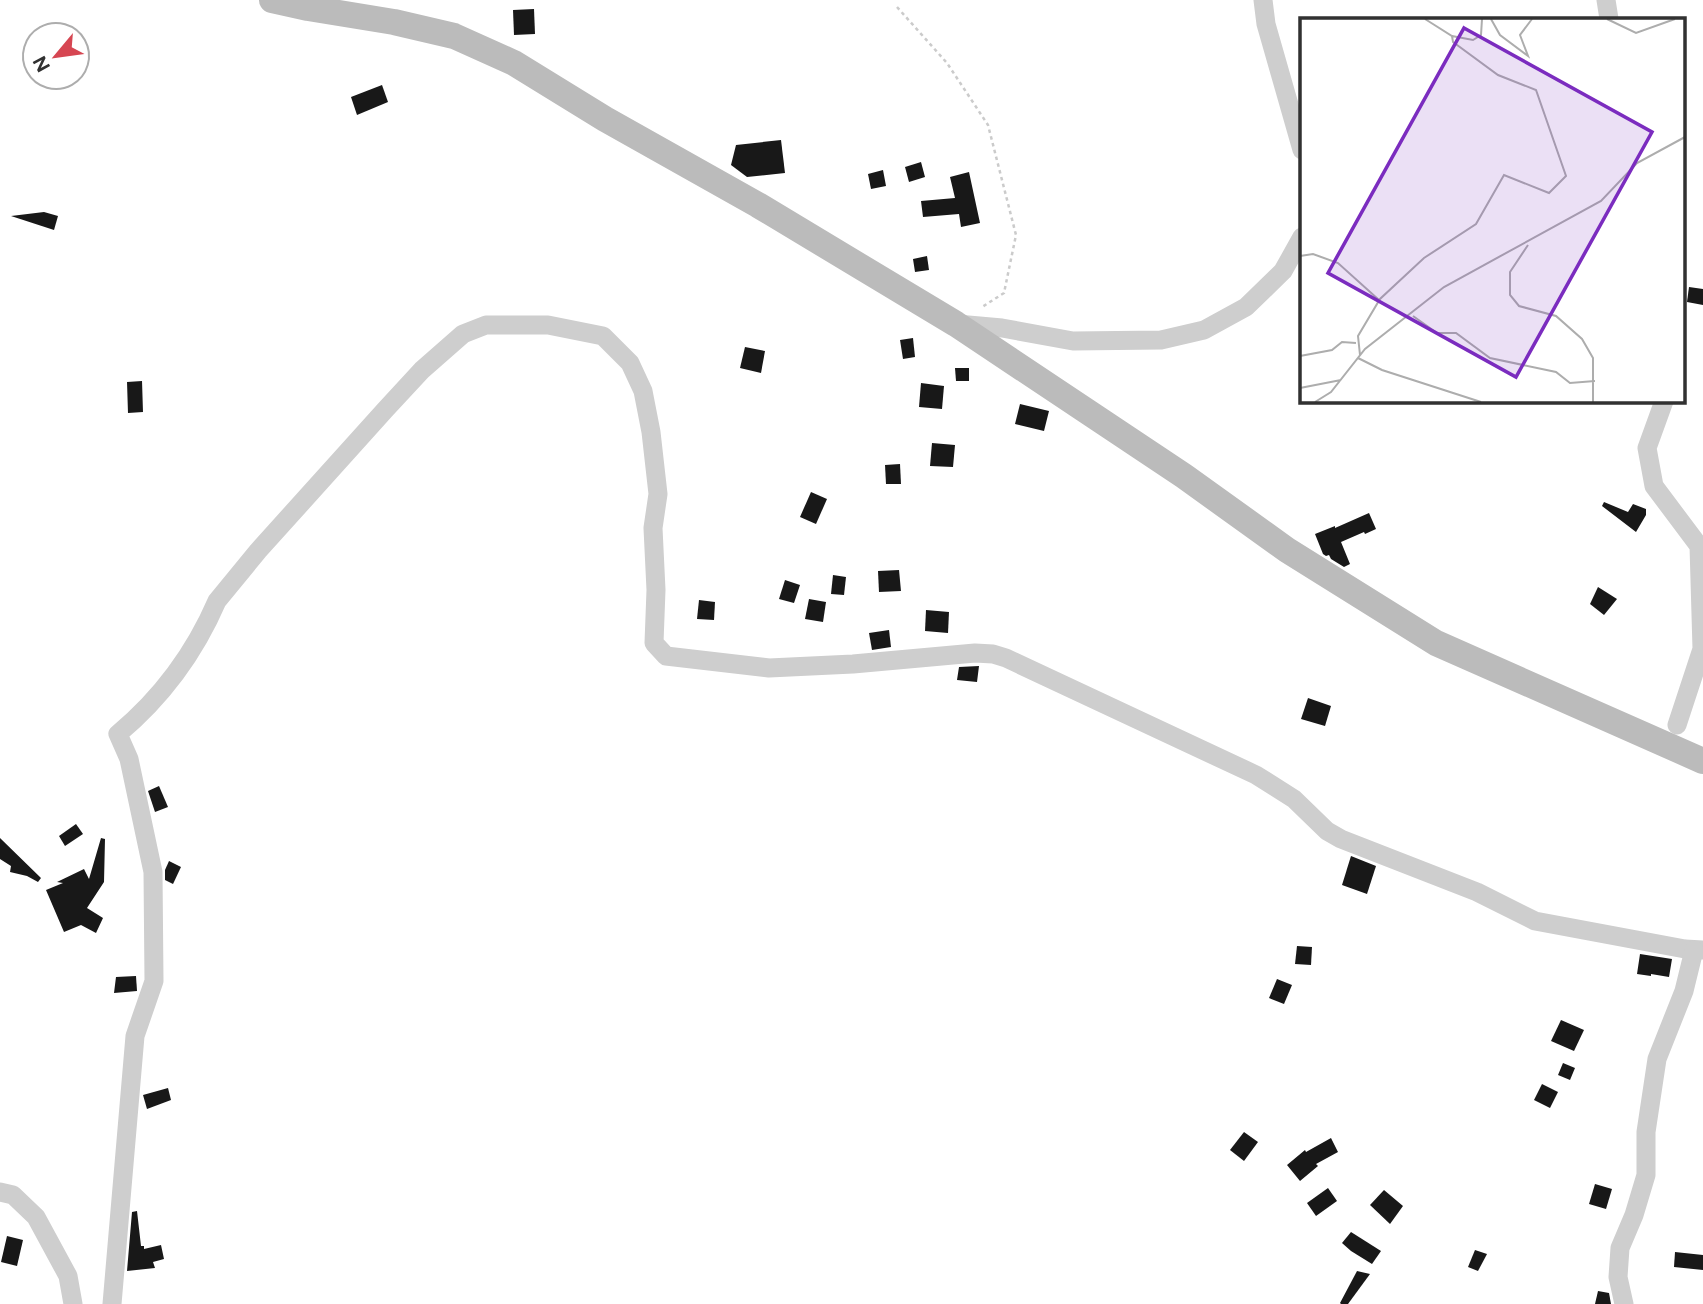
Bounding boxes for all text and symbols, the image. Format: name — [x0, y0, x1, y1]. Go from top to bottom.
inset map — [1300, 18, 1686, 402]
north arrow — [21, 21, 91, 91]
text: N — [28, 52, 55, 76]

